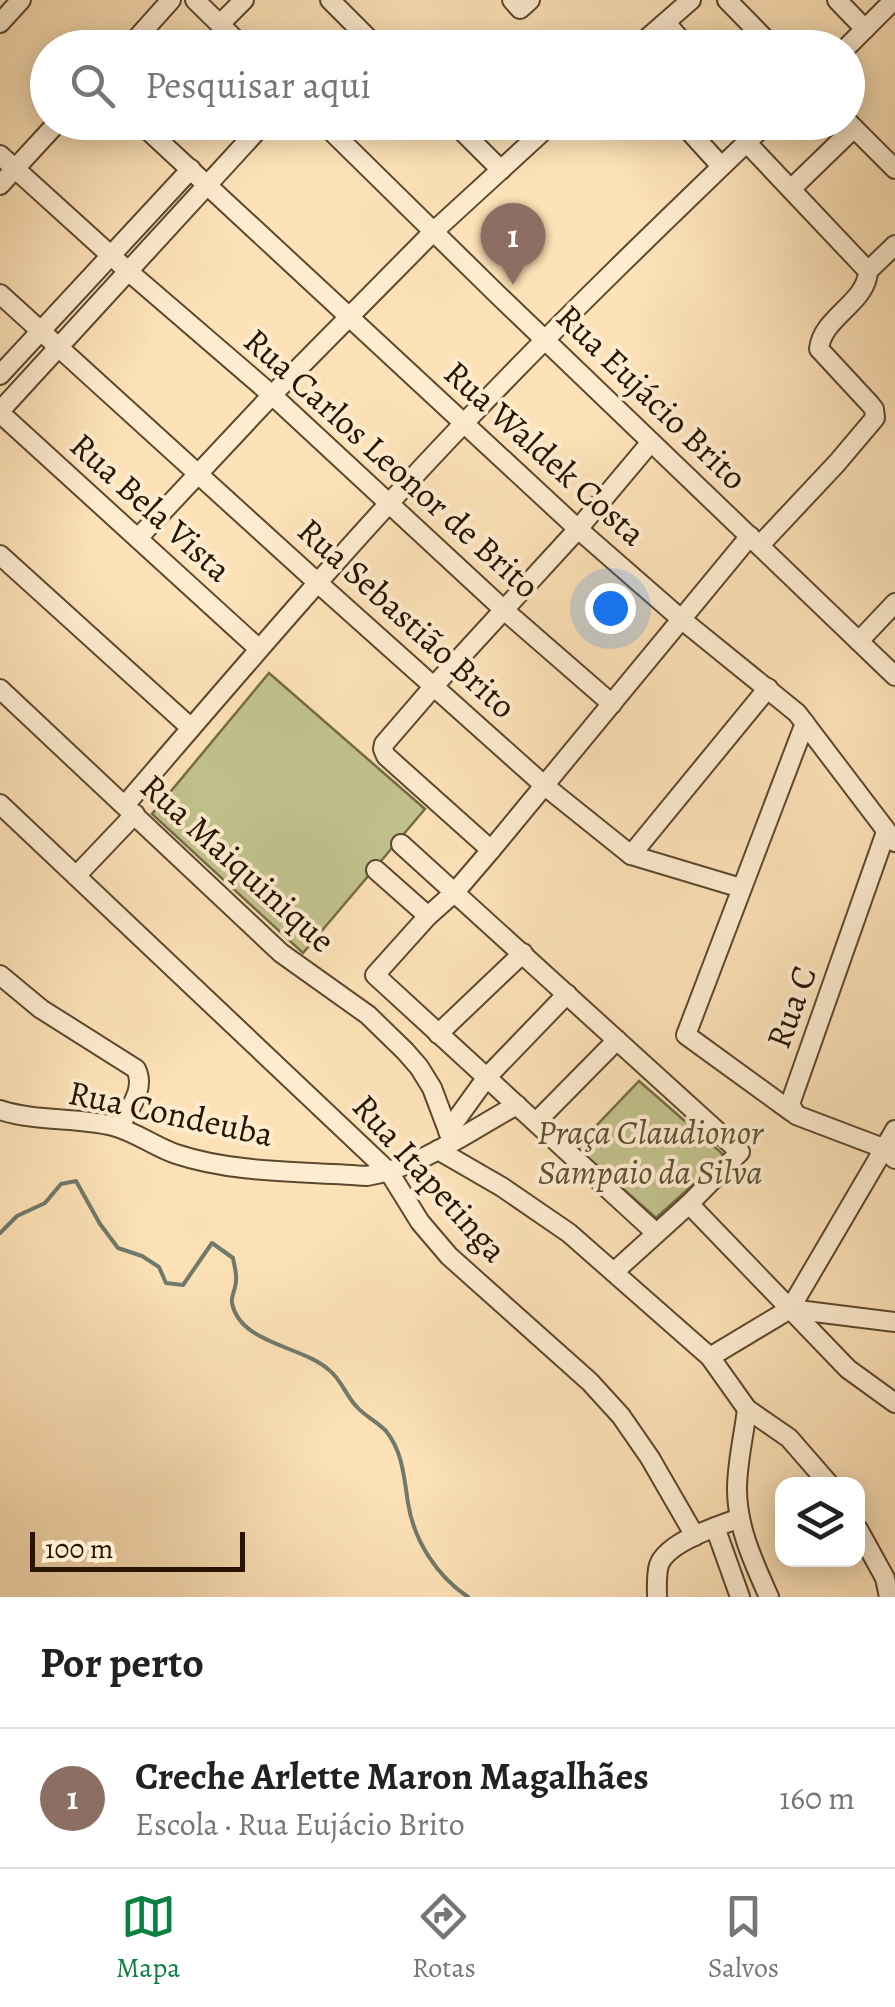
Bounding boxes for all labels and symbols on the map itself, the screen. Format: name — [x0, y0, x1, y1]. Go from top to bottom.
pin: 1 — [480, 202, 546, 285]
street label: Rua Eujácio Brito — [546, 293, 758, 501]
street label: Rua Carlos Leonor de Brito — [234, 317, 550, 609]
street label: Rua Waldek Costa — [434, 349, 657, 557]
street label: Rua Bela Vista — [60, 421, 243, 593]
street label: Rua Sebastião Brito — [287, 507, 527, 729]
your location — [585, 583, 636, 634]
street label: Rua Maiquinique — [130, 763, 346, 963]
street label: Rua C — [754, 959, 828, 1055]
street label: Rua Condeuba — [64, 1068, 278, 1158]
street label: Rua Itapetinga — [342, 1083, 519, 1273]
park label: Praça Claudionor Sampaio da Silva — [537, 1108, 765, 1196]
scale bar — [30, 1527, 245, 1572]

